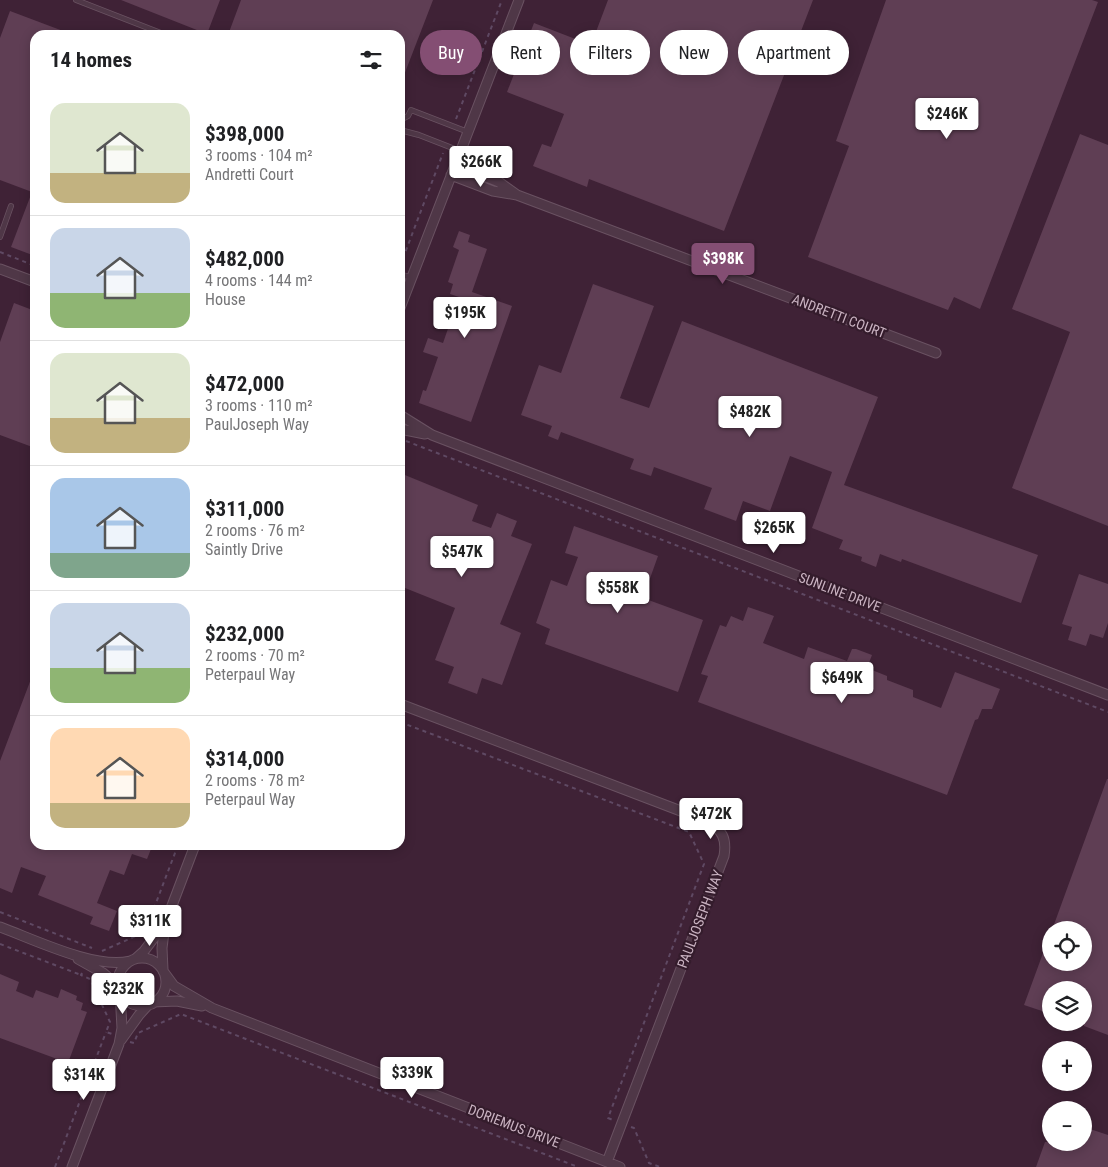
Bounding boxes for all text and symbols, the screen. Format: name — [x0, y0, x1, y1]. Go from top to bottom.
chip: Buy — [420, 30, 482, 75]
chip: Rent — [492, 30, 560, 75]
chip: Filters — [570, 30, 650, 75]
chip: New — [660, 30, 728, 75]
chip: Apartment — [738, 30, 849, 75]
icon: filters — [357, 46, 385, 74]
text: 14 homes — [50, 48, 132, 72]
pin: $246K — [912, 98, 982, 140]
text: $246K — [926, 104, 968, 123]
text: $398,000 — [205, 122, 284, 146]
icon: home — [90, 123, 150, 183]
text: 3 rooms · 104 m² — [205, 146, 313, 165]
pin: $266K — [446, 146, 516, 188]
text: $266K — [460, 152, 502, 171]
text: Andretti Court — [205, 165, 294, 184]
pin: $398K — [688, 242, 758, 285]
text: $482,000 — [205, 247, 284, 271]
icon: home — [90, 248, 150, 308]
text: $398K — [702, 249, 744, 268]
text: 4 rooms · 144 m² — [205, 271, 313, 290]
text: House — [205, 290, 245, 309]
street label: ANDRETTI COURT — [790, 291, 888, 341]
pin: $195K — [430, 296, 500, 339]
text: $195K — [444, 303, 486, 322]
text: $472,000 — [205, 372, 284, 396]
icon: home — [90, 373, 150, 433]
text: 3 rooms · 110 m² — [205, 396, 313, 415]
pin: $482K — [715, 396, 785, 438]
text: $482K — [729, 402, 771, 421]
text: PaulJoseph Way — [205, 415, 309, 434]
text: $311,000 — [205, 497, 284, 521]
icon: home — [90, 498, 150, 558]
pin: $265K — [739, 512, 809, 554]
text: $265K — [753, 518, 795, 537]
text: 2 rooms · 76 m² — [205, 521, 305, 540]
pin: $547K — [427, 536, 497, 578]
text: Saintly Drive — [205, 540, 283, 559]
text: $547K — [441, 542, 483, 561]
street label: SUNLINE DRIVE — [797, 569, 883, 615]
pin: $558K — [583, 572, 653, 614]
text: $558K — [597, 578, 639, 597]
text: $232,000 — [205, 622, 284, 646]
icon: home — [90, 623, 150, 683]
text: 2 rooms · 70 m² — [205, 646, 305, 665]
pin: $649K — [807, 662, 877, 704]
text: Peterpaul Way — [205, 665, 295, 684]
text: $649K — [821, 668, 863, 687]
text: $314,000 — [205, 747, 284, 771]
icon: home — [90, 748, 150, 808]
text: 2 rooms · 78 m² — [205, 771, 305, 790]
text: Peterpaul Way — [205, 790, 295, 809]
pin: $472K — [676, 798, 746, 840]
text: $472K — [690, 804, 732, 823]
street label: PAULJOSEPH WAY — [674, 867, 726, 970]
pin: $311K — [115, 904, 185, 947]
text: $311K — [129, 911, 171, 930]
map controls — [1042, 921, 1092, 1151]
button: locate — [1042, 921, 1092, 971]
pin: $232K — [88, 972, 158, 1015]
text: $232K — [102, 979, 144, 998]
button: layers — [1042, 981, 1092, 1031]
button: + — [1042, 1041, 1092, 1091]
pin: $339K — [377, 1056, 447, 1099]
pin: $314K — [49, 1058, 119, 1101]
text: $339K — [391, 1063, 433, 1082]
text: $314K — [63, 1065, 105, 1084]
street label: DORIEMUS DRIVE — [466, 1101, 562, 1151]
button: − — [1042, 1101, 1092, 1151]

